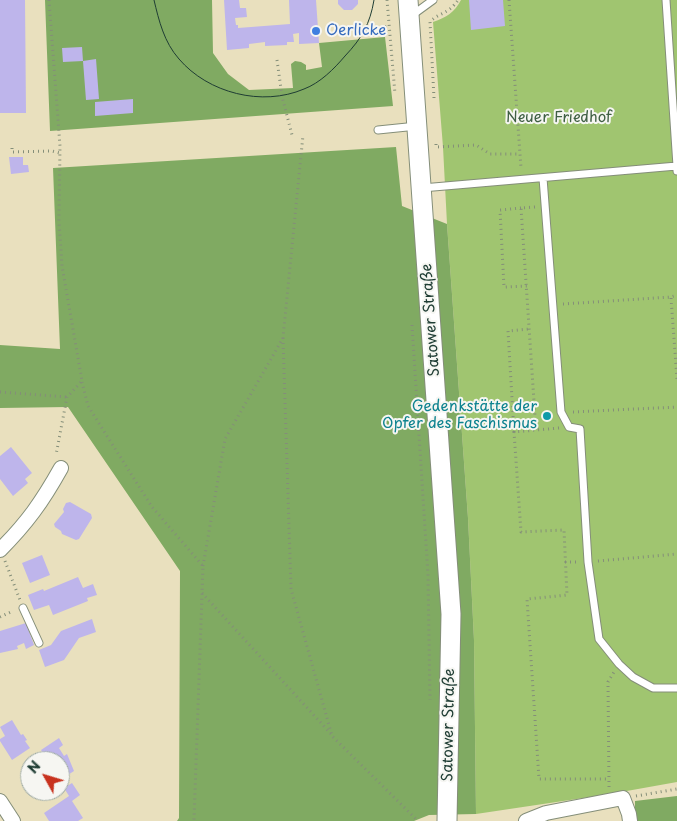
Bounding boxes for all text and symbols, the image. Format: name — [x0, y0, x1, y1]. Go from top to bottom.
place label: Oerlicke — [326, 22, 386, 40]
marker: Oerlicke — [310, 25, 322, 37]
park label: Neuer Friedhof — [506, 109, 612, 127]
street label: Satower Straße — [418, 263, 444, 377]
place label: Gedenkstätte der Opfer des Faschismus — [382, 398, 537, 433]
marker: Gedenkstätte der Opfer des Faschismus — [541, 410, 553, 422]
street label: Satower Straße — [439, 668, 459, 782]
north arrow — [20, 751, 70, 801]
text: N — [22, 756, 45, 778]

